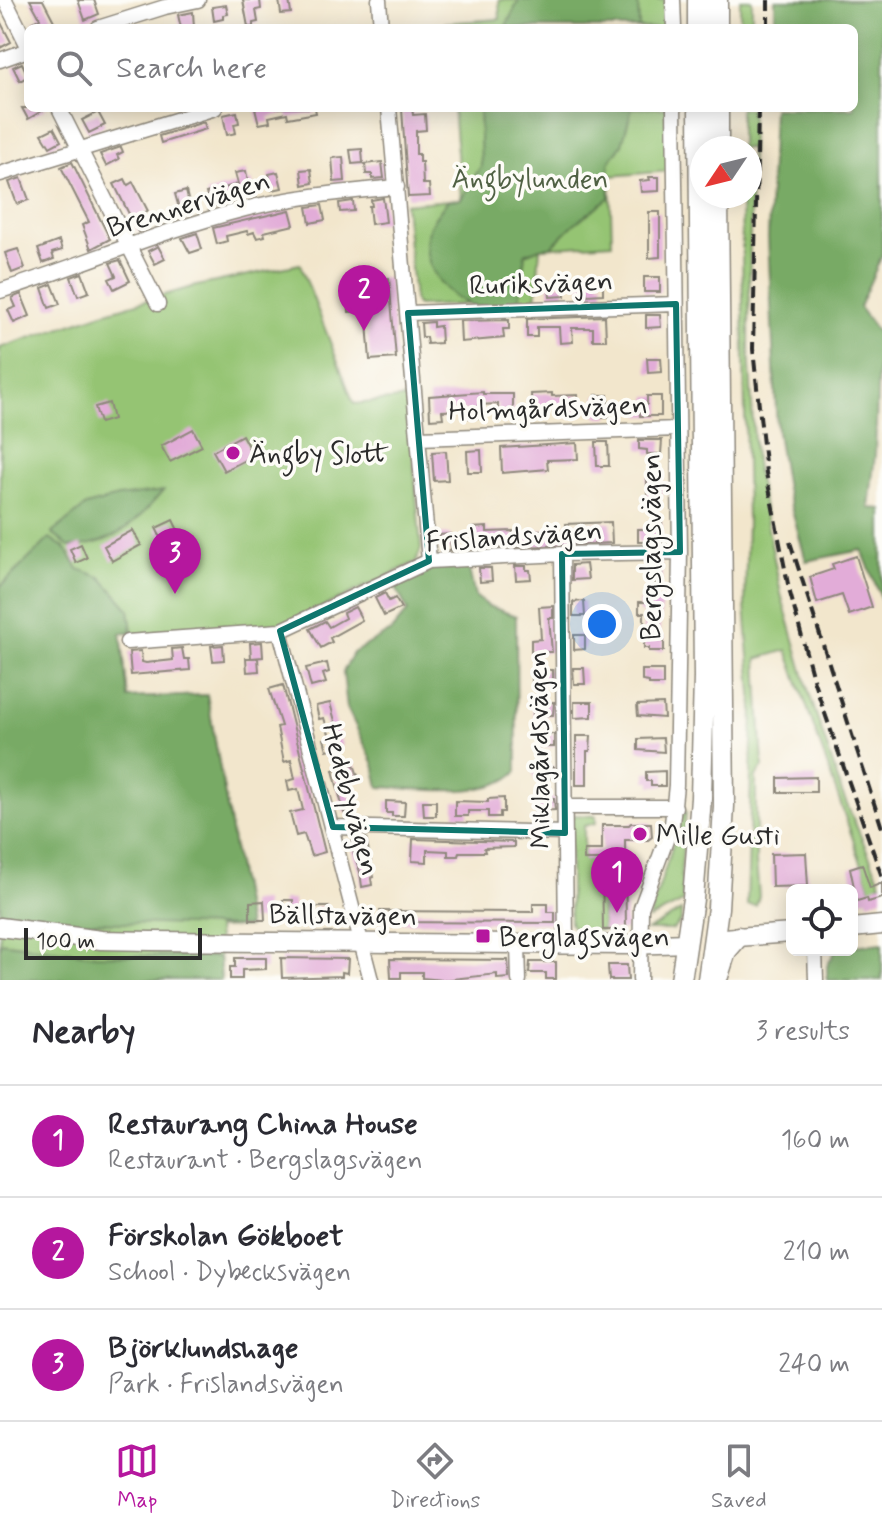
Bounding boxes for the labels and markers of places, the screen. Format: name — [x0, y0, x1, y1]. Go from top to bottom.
pin: 2 — [338, 265, 390, 331]
place label: Ängby Slott — [249, 437, 389, 477]
marker: Ängby Slott — [224, 444, 242, 462]
pin: 3 — [149, 528, 201, 594]
place label: Mille Gusti — [656, 818, 780, 855]
marker: Mille Gusti — [631, 825, 649, 843]
pin: 1 — [591, 847, 643, 913]
place label: Berglagsvägen — [499, 920, 670, 960]
marker: Berglagsvägen — [474, 927, 492, 945]

